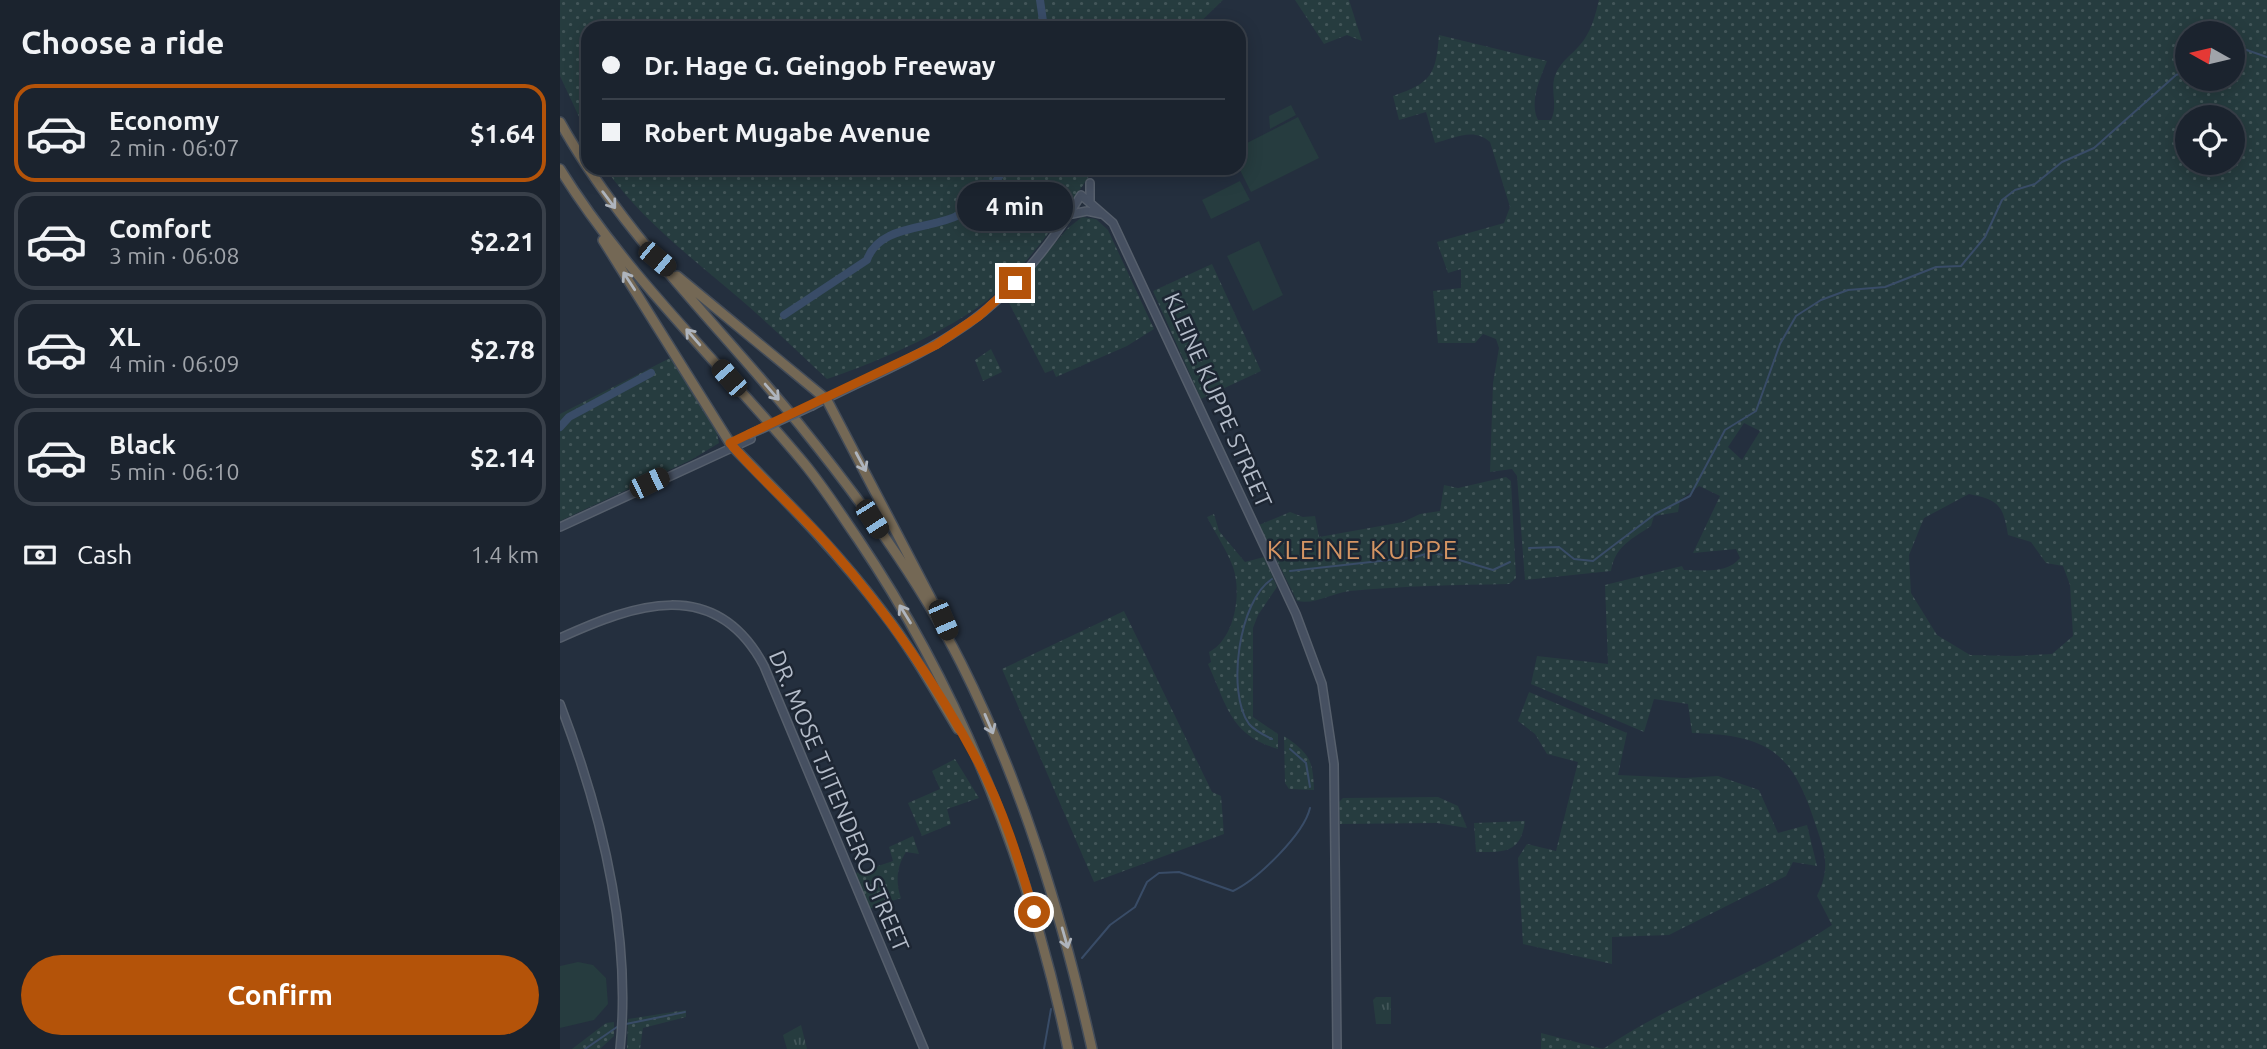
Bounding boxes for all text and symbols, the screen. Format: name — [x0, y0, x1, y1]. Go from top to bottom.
north arrow — [2175, 21, 2245, 91]
map controls — [2175, 21, 2245, 175]
text: Choose a ride — [21, 24, 224, 60]
text: Dr. Hage G. Geingob Freeway — [644, 51, 996, 80]
icon: car — [25, 102, 88, 165]
button: locate — [2175, 105, 2245, 175]
text: Economy — [109, 106, 219, 135]
text: Robert Mugabe Avenue — [644, 118, 931, 147]
text: $1.64 — [470, 119, 535, 148]
text: 2 min · 06:07 — [109, 135, 240, 160]
callout: 4 min — [957, 182, 1073, 230]
one-way arrow — [602, 190, 616, 209]
text: 4 min — [986, 194, 1044, 219]
icon: car — [25, 210, 88, 273]
text: Comfort — [109, 214, 212, 243]
text: $2.21 — [470, 227, 535, 256]
car — [635, 237, 680, 281]
text: 3 min · 06:08 — [109, 243, 240, 268]
route end — [999, 267, 1031, 299]
one-way arrow — [621, 272, 635, 292]
street label: KLEINE KUPPE STREET — [1160, 289, 1277, 511]
icon: car — [25, 318, 88, 381]
text: XL — [109, 322, 140, 351]
one-way arrow — [685, 328, 701, 346]
text: $2.78 — [470, 335, 535, 364]
text: 4 min · 06:09 — [109, 351, 240, 376]
car — [708, 355, 751, 401]
one-way arrow — [764, 383, 780, 401]
icon: car — [25, 426, 88, 489]
text: Black — [109, 430, 176, 459]
text: $2.14 — [470, 443, 535, 472]
one-way arrow — [854, 451, 868, 472]
text: 5 min · 06:10 — [109, 459, 240, 484]
car — [626, 464, 673, 502]
car — [852, 496, 893, 542]
district label: KLEINE KUPPE — [1267, 535, 1459, 564]
icon: cash — [21, 536, 59, 574]
text: Cash — [77, 540, 132, 569]
text: 1.4 km — [471, 542, 539, 567]
car — [926, 597, 961, 643]
one-way arrow — [898, 605, 912, 625]
street label: DR. MOSE TJITENDERO STREET — [765, 647, 914, 955]
one-way arrow — [983, 713, 996, 734]
route start — [1018, 896, 1050, 928]
one-way arrow — [1059, 926, 1072, 949]
button: Confirm — [21, 955, 539, 1035]

